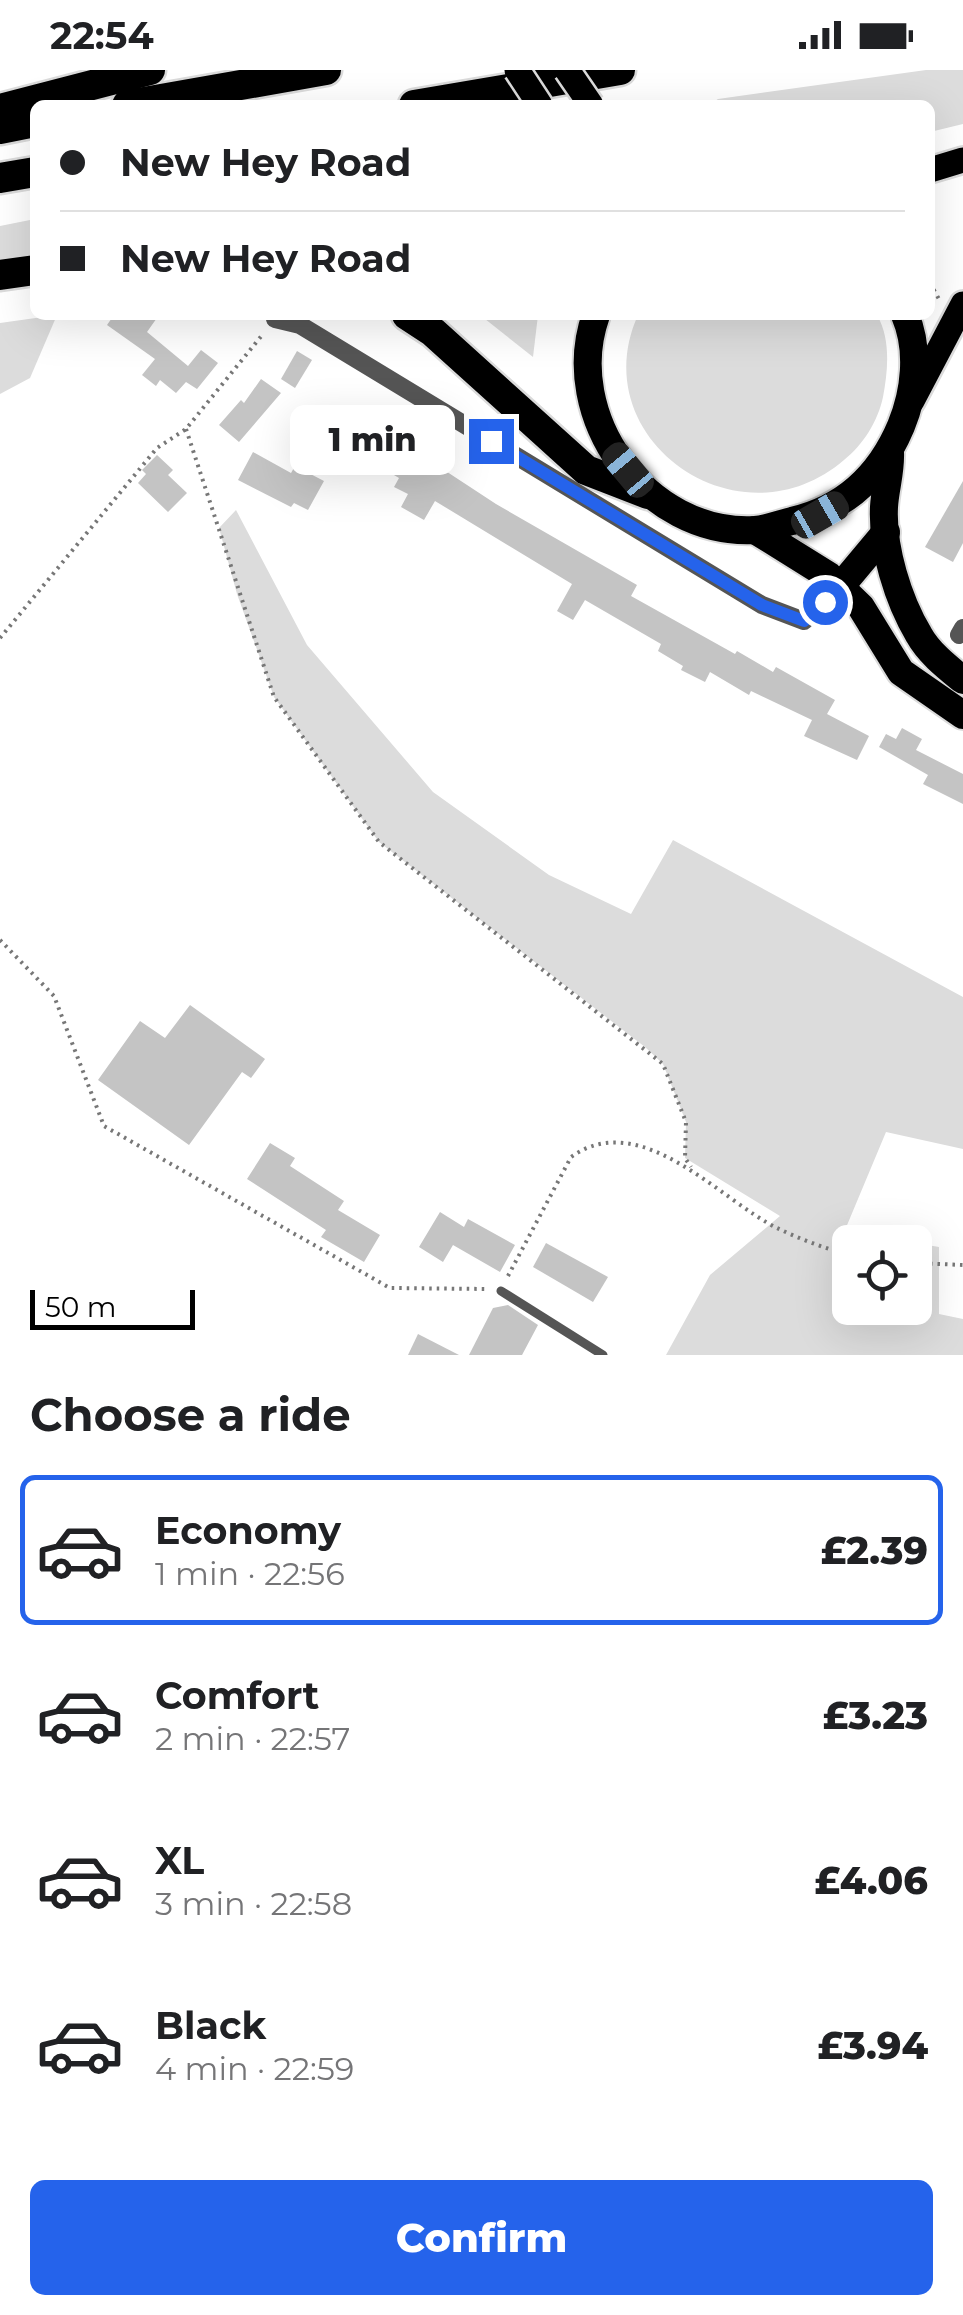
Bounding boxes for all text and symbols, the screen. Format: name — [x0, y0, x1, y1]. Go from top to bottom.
text: 22:54 — [50, 12, 154, 59]
text: New Hey Road — [120, 139, 411, 186]
text: New Hey Road — [120, 235, 411, 282]
callout: 1 min — [291, 406, 456, 476]
route end — [469, 419, 514, 464]
text: 1 min — [328, 420, 417, 459]
car — [597, 437, 659, 503]
car — [787, 487, 853, 543]
route start — [803, 580, 848, 625]
map controls — [832, 1225, 932, 1325]
button: locate — [832, 1225, 932, 1325]
scale bar — [30, 1285, 195, 1330]
text: 50 m — [45, 1290, 116, 1324]
text: Choose a ride — [30, 1387, 351, 1442]
icon: car — [35, 1505, 125, 1595]
text: Economy — [155, 1507, 341, 1554]
text: £2.39 — [821, 1527, 928, 1574]
text: 1 min · 22:56 — [155, 1554, 345, 1593]
icon: car — [35, 1670, 125, 1760]
text: Comfort — [155, 1672, 319, 1719]
text: £3.23 — [823, 1692, 928, 1739]
text: 2 min · 22:57 — [155, 1719, 350, 1758]
icon: car — [35, 1835, 125, 1925]
text: XL — [155, 1837, 204, 1884]
text: £4.06 — [815, 1857, 928, 1904]
text: 3 min · 22:58 — [155, 1884, 352, 1923]
icon: car — [35, 2000, 125, 2090]
text: Black — [155, 2002, 266, 2049]
text: £3.94 — [818, 2022, 928, 2069]
text: 4 min · 22:59 — [155, 2049, 354, 2088]
button: Confirm — [30, 2180, 933, 2295]

